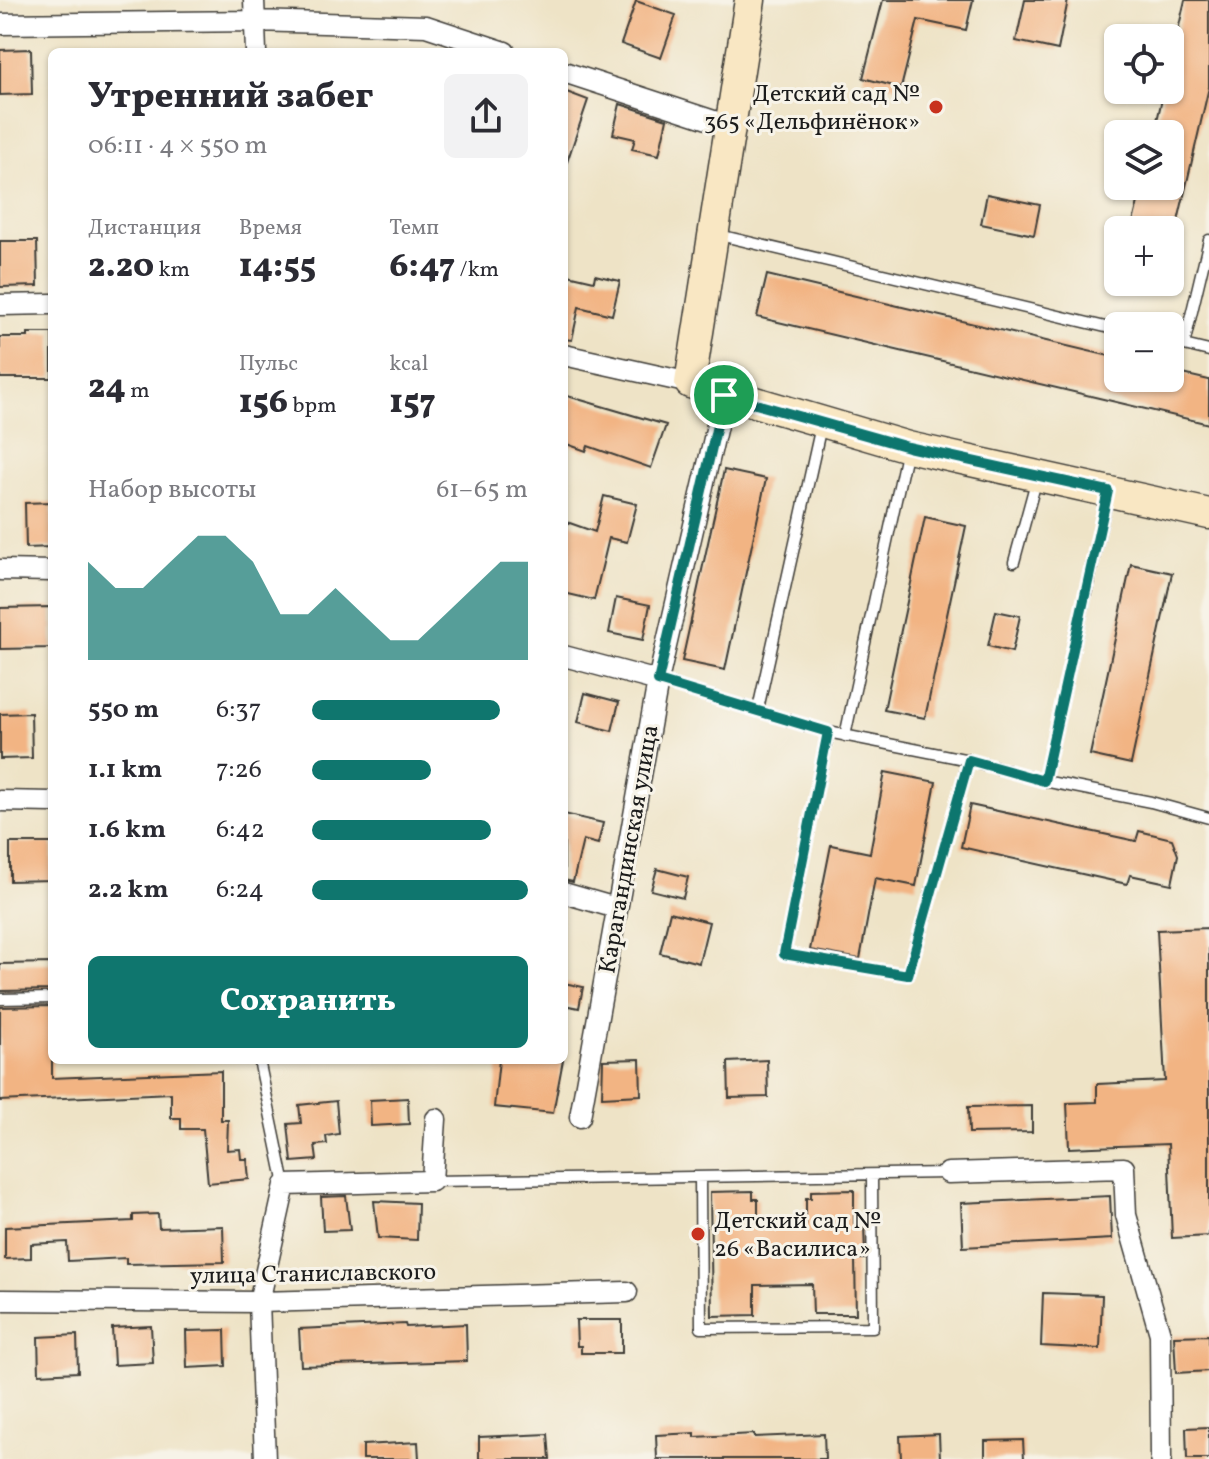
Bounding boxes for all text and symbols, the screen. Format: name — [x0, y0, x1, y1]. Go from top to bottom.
map controls — [1104, 24, 1184, 392]
button: locate — [1104, 24, 1184, 104]
text: Утренний забег — [88, 73, 373, 123]
button: share — [444, 74, 528, 158]
place label: Детский сад № 365 «Дельфинёнок» — [704, 78, 920, 140]
marker: Детский сад № 365 «Дельфинёнок» — [927, 98, 945, 116]
button: layers — [1104, 120, 1184, 200]
text: 06:11 · 4 × 550 m — [88, 128, 267, 164]
text: Дистанция — [88, 213, 201, 244]
text: Время — [239, 213, 302, 244]
text: Темп — [389, 213, 439, 244]
button: + — [1104, 216, 1184, 296]
text: 2.20 — [88, 244, 154, 291]
text: 14:55 — [239, 244, 316, 291]
text: 6:47 — [389, 244, 455, 291]
text: km — [154, 255, 190, 286]
text: /km — [455, 255, 499, 286]
button: − — [1104, 312, 1184, 392]
text: Пульс — [239, 349, 298, 380]
text: kcal — [389, 349, 428, 380]
pin — [690, 361, 758, 429]
text: 24 — [88, 365, 126, 412]
icon: arrive — [702, 373, 746, 417]
text: m — [126, 376, 150, 407]
text: 156 — [239, 380, 288, 427]
text: 157 — [389, 380, 436, 427]
text: bpm — [288, 391, 337, 422]
text: Набор высоты — [88, 472, 256, 508]
text: 61–65 m — [436, 472, 528, 508]
text: 550 m — [88, 692, 159, 728]
text: 6:37 — [216, 692, 261, 728]
street label: Карагандинская улица — [591, 722, 669, 976]
text: 1.1 km — [88, 752, 162, 788]
text: 7:26 — [216, 752, 262, 788]
text: 1.6 km — [88, 812, 166, 848]
text: 6:42 — [216, 812, 265, 848]
text: 2.2 km — [88, 872, 169, 908]
text: 6:24 — [216, 872, 264, 908]
button: Сохранить — [88, 956, 528, 1048]
place label: Детский сад № 26 «Василиса» — [714, 1205, 881, 1267]
marker: Детский сад № 26 «Василиса» — [689, 1225, 707, 1243]
street label: улица Станиславского — [189, 1256, 437, 1294]

